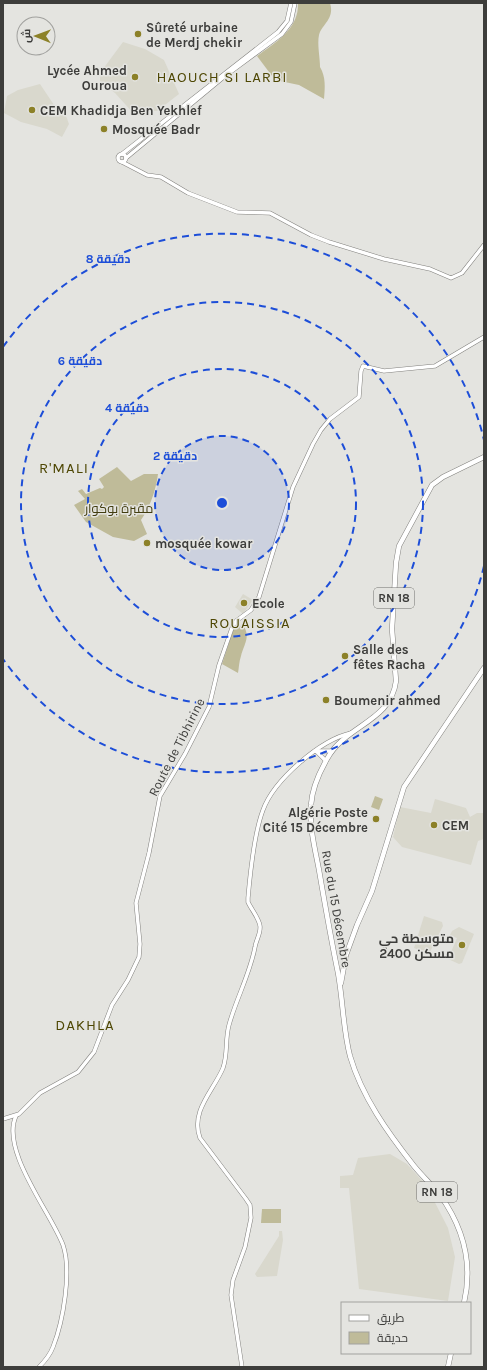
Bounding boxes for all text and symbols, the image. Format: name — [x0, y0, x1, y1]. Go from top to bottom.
north arrow — [16, 16, 56, 56]
place label: Sûreté urbaine de Merdj chekir — [146, 20, 243, 50]
text: ش — [20, 29, 33, 43]
marker: Sûreté urbaine de Merdj chekir — [133, 29, 143, 39]
place label: Lycée Ahmed Ouroua — [47, 63, 127, 93]
district label: HAOUCH SI LARBI — [156, 68, 288, 86]
marker: Lycée Ahmed Ouroua — [130, 72, 140, 82]
place label: CEM Khadidja Ben Yekhlef — [40, 103, 202, 118]
marker: CEM Khadidja Ben Yekhlef — [27, 105, 37, 115]
place label: Mosquée Badr — [112, 122, 201, 138]
marker: Mosquée Badr — [99, 124, 109, 134]
text: 8 دقيقة — [86, 252, 130, 266]
text: 6 دقيقة — [58, 354, 102, 368]
text: 4 دقيقة — [105, 401, 149, 415]
text: 2 دقيقة — [153, 449, 197, 463]
district label: R'MALI — [39, 459, 89, 477]
centre of rings — [215, 496, 229, 510]
park label: مقبرة بوكوار — [84, 501, 153, 516]
place label: mosquée kowar — [155, 536, 253, 552]
marker: mosquée kowar — [142, 538, 152, 548]
road number: RN 18 — [374, 588, 414, 608]
place label: Ecole — [252, 596, 285, 611]
marker: Ecole — [239, 598, 249, 608]
district label: ROUAISSIA — [209, 614, 291, 632]
place label: Salle des fêtes Racha — [353, 642, 425, 672]
marker: Salle des fêtes Racha — [340, 651, 350, 661]
place label: Boumenir ahmed — [334, 693, 441, 708]
street label: Route de Tibhirine — [145, 695, 208, 799]
marker: Boumenir ahmed — [321, 695, 331, 705]
place label: Algérie Poste Cité 15 Décembre — [263, 805, 368, 835]
marker: Algérie Poste Cité 15 Décembre — [371, 814, 381, 824]
place label: CEM — [442, 818, 469, 833]
marker: CEM — [429, 820, 439, 830]
street label: Rue du 15 Décembre — [319, 849, 354, 969]
place label: متوسطة حي 2400 مسكن — [379, 931, 454, 961]
marker: متوسطة حي 2400 مسكن — [457, 940, 467, 950]
district label: DAKHLA — [55, 1016, 115, 1034]
road number: RN 18 — [417, 1182, 457, 1202]
legend — [341, 1302, 471, 1354]
text: طريق — [377, 1311, 405, 1325]
text: حديقة — [377, 1331, 408, 1345]

